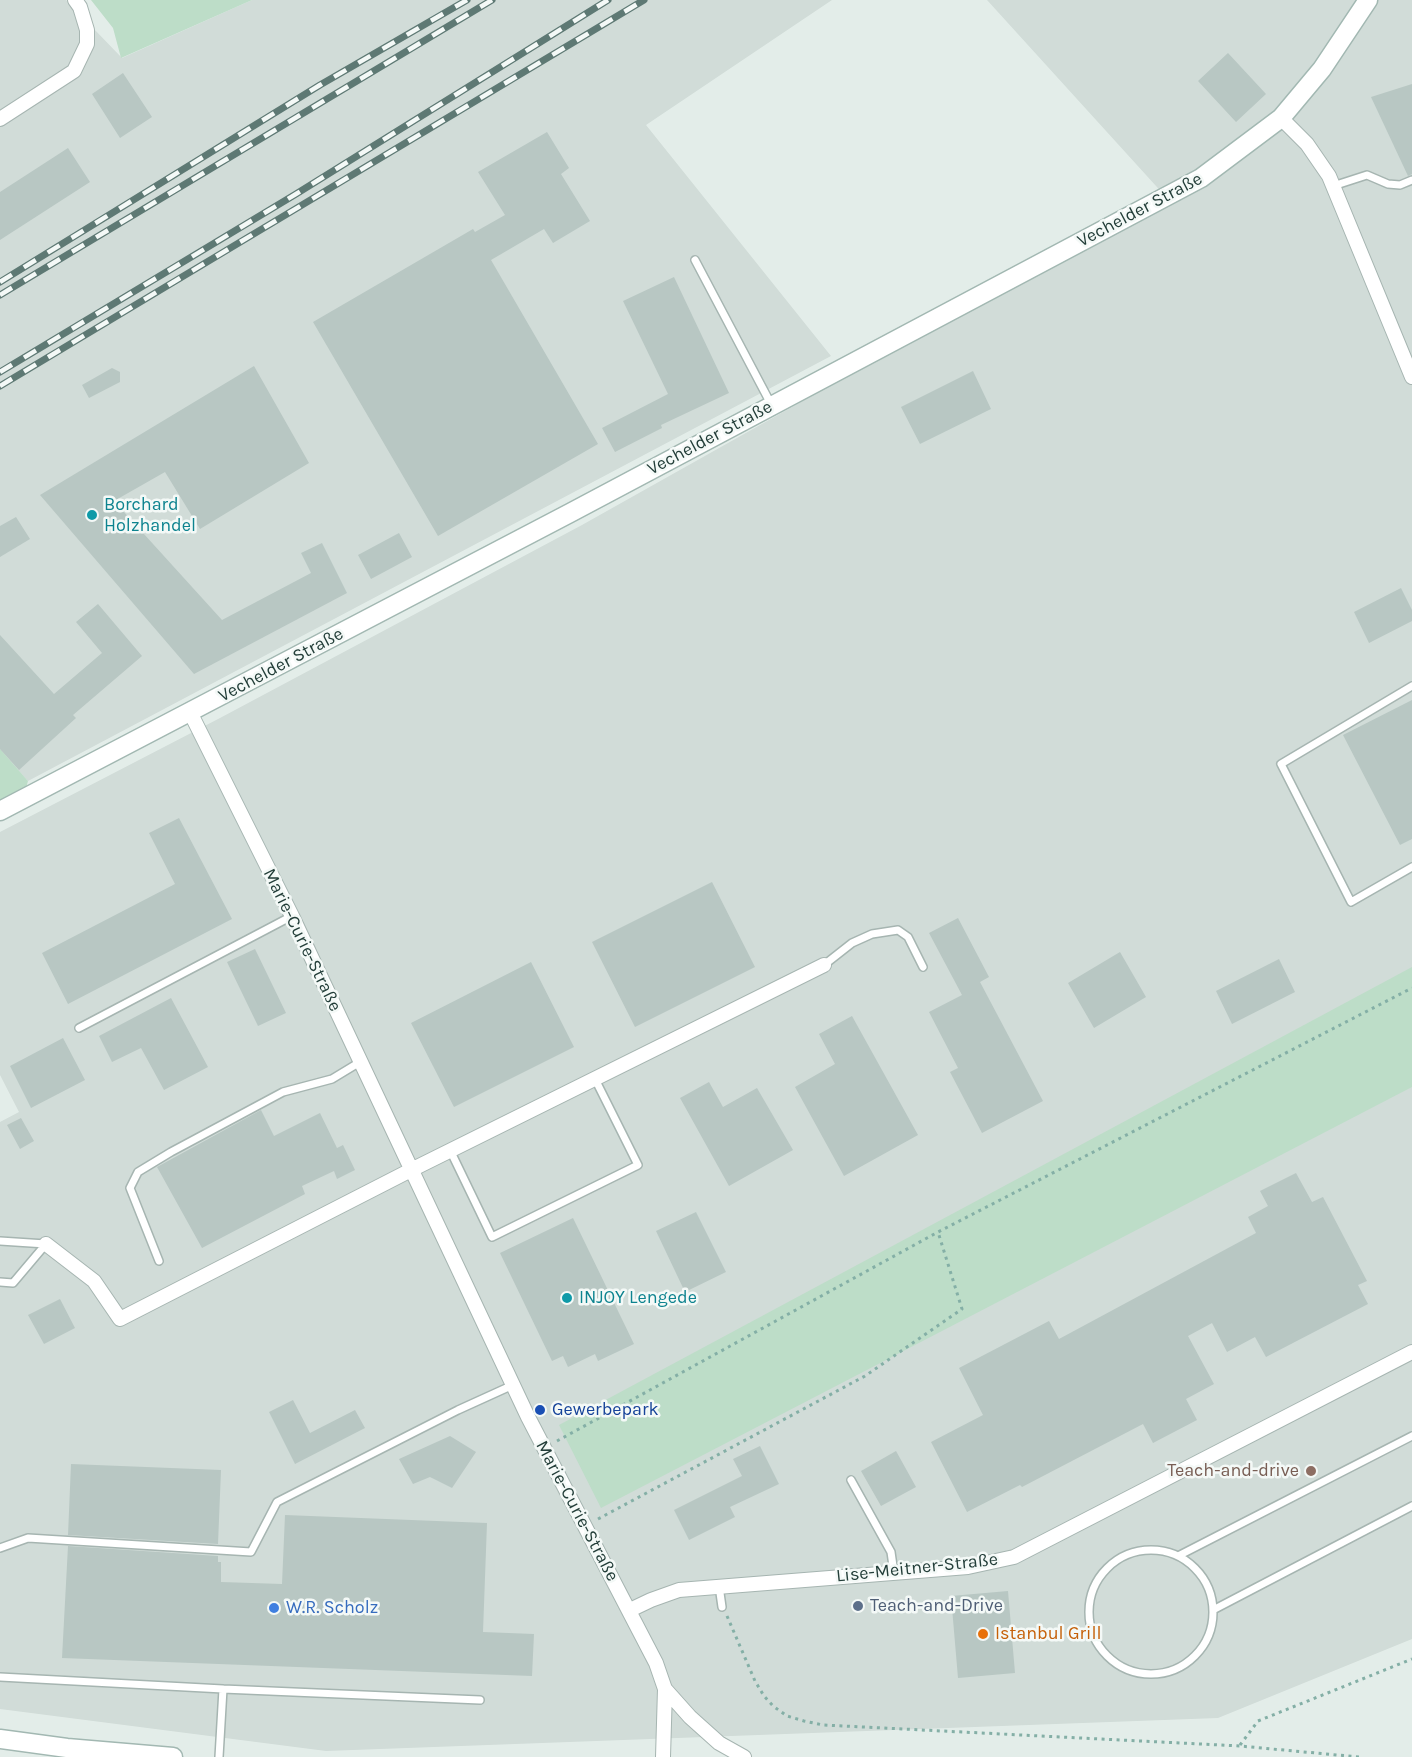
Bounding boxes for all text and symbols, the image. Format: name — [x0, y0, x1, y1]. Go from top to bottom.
street label: Vechelder Straße — [1074, 168, 1206, 252]
street label: Vechelder Straße — [644, 396, 776, 480]
place label: Borchard Holzhandel — [104, 494, 196, 536]
marker: Borchard Holzhandel — [85, 508, 99, 522]
street label: Vechelder Straße — [215, 623, 347, 707]
street label: Marie-Curie-Straße — [258, 865, 346, 1015]
place label: INJOY Lengede — [579, 1287, 697, 1309]
marker: INJOY Lengede — [560, 1291, 574, 1305]
place label: Gewerbepark — [552, 1399, 659, 1421]
marker: Gewerbepark — [533, 1403, 547, 1417]
street label: Marie-Curie-Straße — [531, 1437, 623, 1585]
place label: Teach-and-drive — [1167, 1460, 1299, 1482]
marker: Teach-and-drive — [1304, 1464, 1318, 1478]
street label: Lise-Meitner-Straße — [835, 1549, 999, 1587]
place label: Teach-and-Drive — [870, 1595, 1003, 1617]
place label: W.R. Scholz — [286, 1597, 378, 1619]
marker: Teach-and-Drive — [851, 1599, 865, 1613]
marker: W.R. Scholz — [267, 1601, 281, 1615]
place label: Istanbul Grill — [995, 1623, 1101, 1645]
marker: Istanbul Grill — [976, 1627, 990, 1641]

